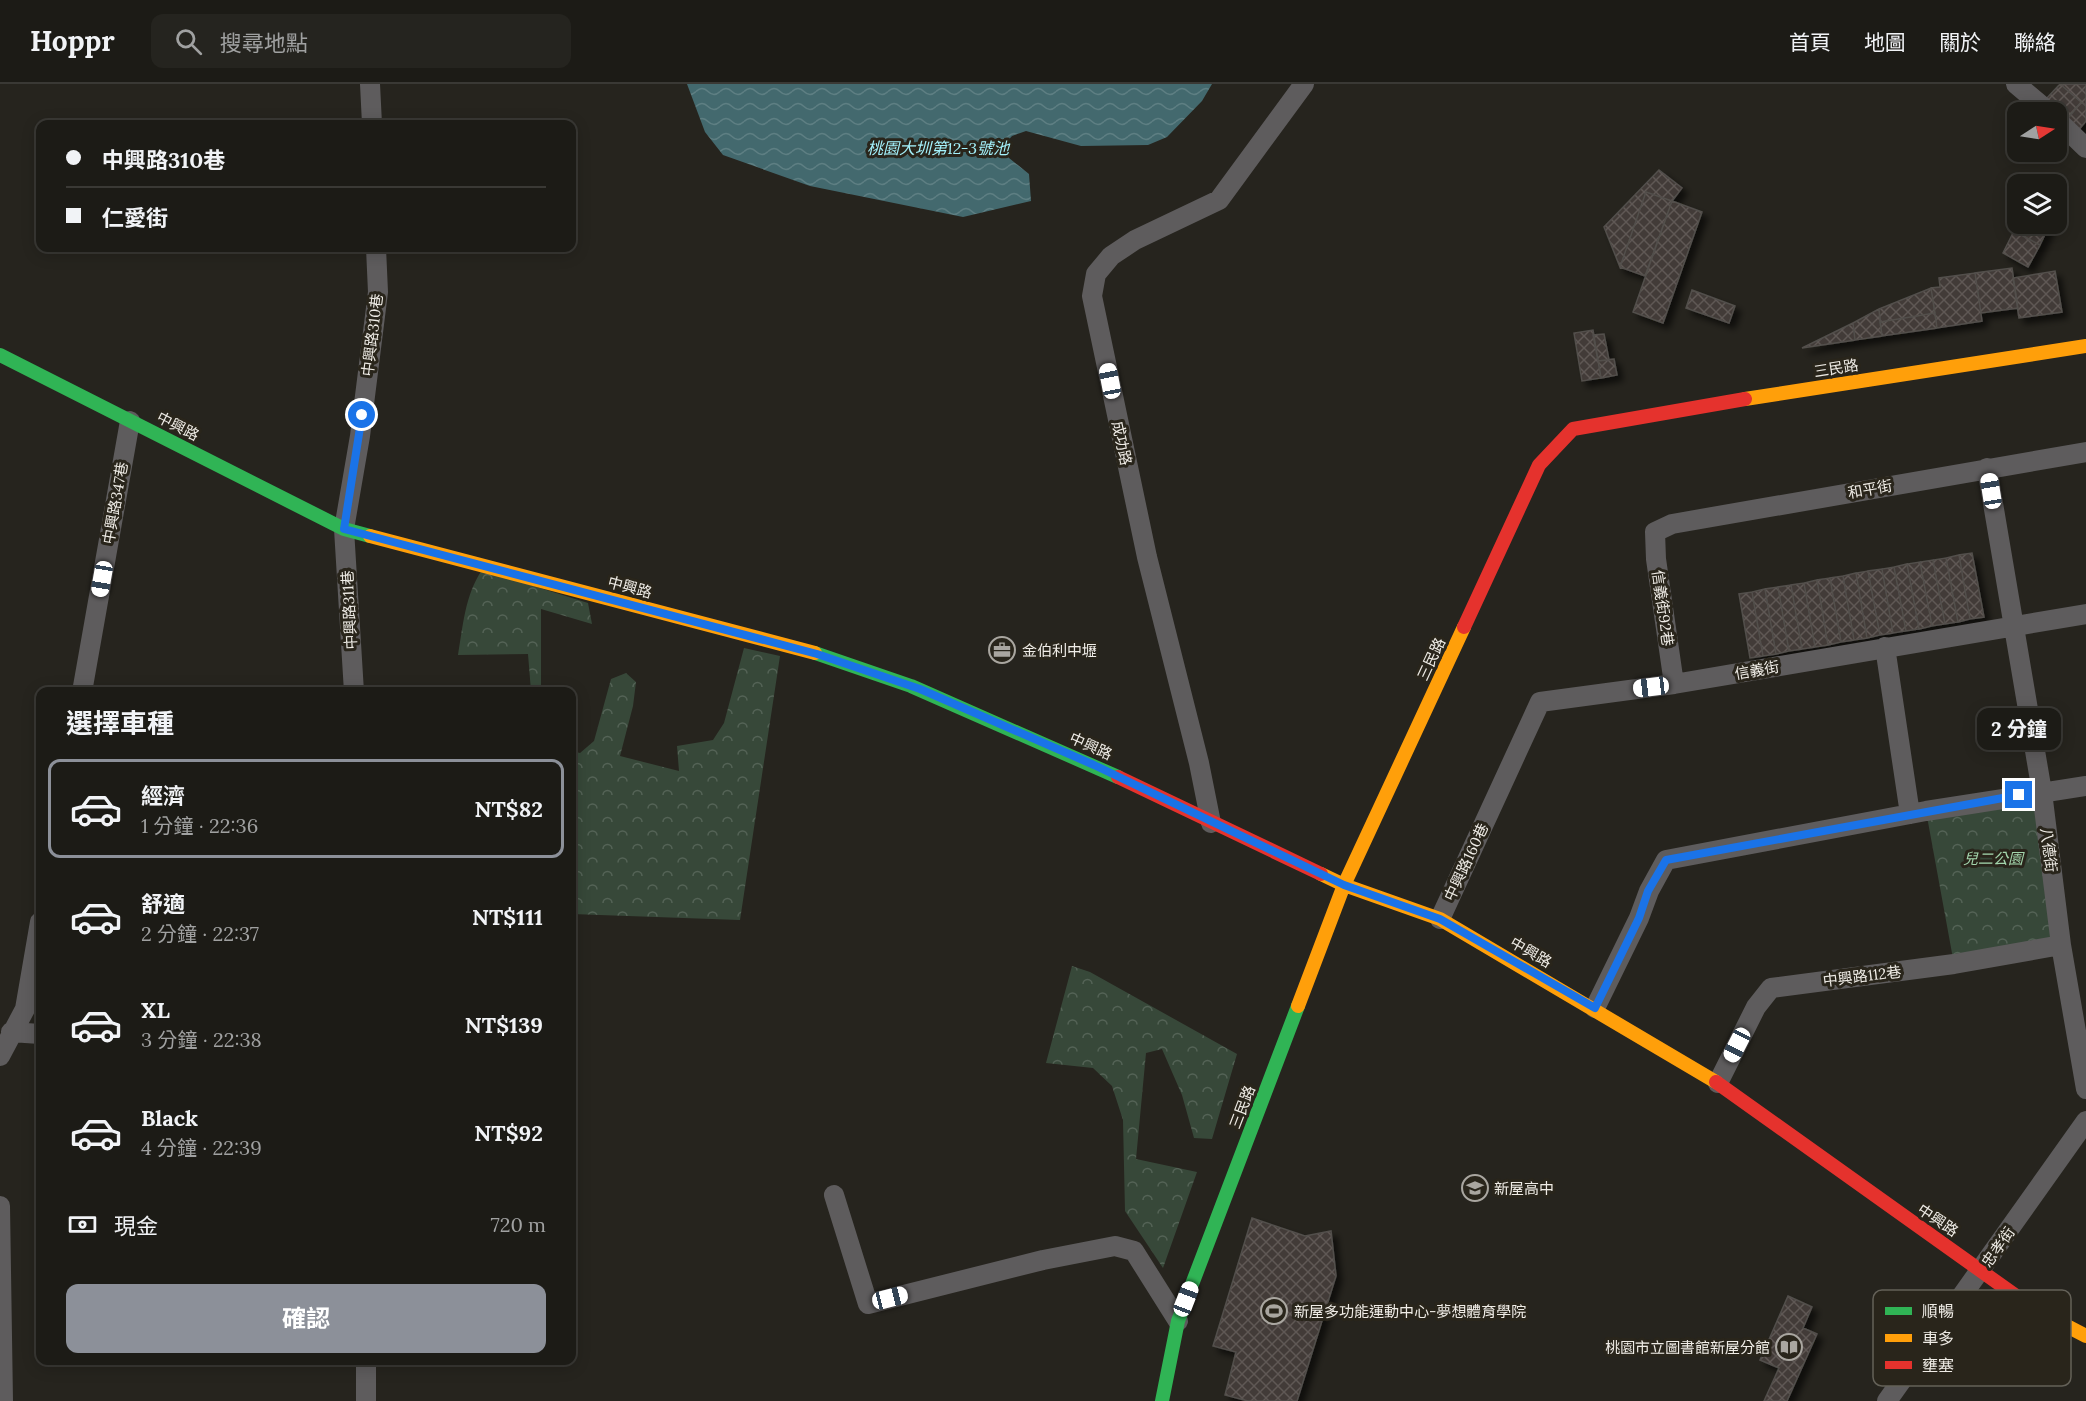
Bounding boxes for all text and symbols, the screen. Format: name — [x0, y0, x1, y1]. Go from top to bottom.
search box — [151, 14, 571, 68]
text: Hoppr — [30, 23, 115, 59]
icon: search — [172, 25, 205, 58]
text: 搜尋地點 — [220, 29, 308, 57]
text: 首頁 — [1789, 29, 1831, 56]
text: 地圖 — [1864, 29, 1906, 56]
text: 關於 — [1939, 29, 1981, 56]
text: 聯絡 — [2014, 29, 2056, 56]
north arrow — [2007, 102, 2067, 162]
map controls — [2007, 102, 2067, 234]
water label: 桃園大圳第12-3號池 — [867, 138, 1011, 158]
text: 中興路310巷 — [102, 146, 225, 174]
button: layers — [2007, 174, 2067, 234]
text: 仁愛街 — [102, 204, 168, 232]
street label: 中興路310巷 — [358, 293, 386, 377]
street label: 三民路 — [1812, 355, 1860, 381]
car — [1098, 362, 1122, 400]
route start — [348, 401, 375, 428]
street label: 中興路 — [154, 407, 202, 445]
street label: 成功路 — [1108, 419, 1136, 467]
street label: 中興路347巷 — [98, 460, 132, 546]
car — [1979, 472, 2003, 510]
street label: 和平街 — [1846, 476, 1894, 502]
car — [90, 560, 114, 598]
street label: 信義街92巷 — [1648, 569, 1678, 647]
street label: 中興路311巷 — [337, 570, 361, 650]
street label: 中興路 — [606, 572, 654, 602]
office icon: 金伯利中壢 — [987, 635, 1017, 665]
street label: 三民路 — [1413, 635, 1449, 683]
place label: 金伯利中壢 — [1022, 641, 1097, 660]
street label: 信義街 — [1733, 657, 1781, 683]
car — [1632, 676, 1670, 698]
text: 選擇車種 — [66, 706, 174, 740]
callout: 2 分鐘 — [1977, 708, 2061, 750]
text: 2 分鐘 — [1991, 716, 2047, 741]
street label: 中興路 — [1067, 728, 1115, 764]
route end — [2005, 781, 2032, 808]
icon: car — [69, 782, 123, 836]
text: 經濟 — [141, 782, 185, 810]
text: NT$82 — [474, 795, 543, 823]
text: 1 分鐘 · 22:36 — [141, 813, 258, 838]
street label: 中興路160巷 — [1440, 820, 1492, 904]
street label: 八德街 — [2037, 827, 2061, 873]
park label: 兒二公園 — [1963, 849, 2025, 868]
icon: car — [69, 890, 123, 944]
text: 舒適 — [141, 890, 185, 918]
text: NT$111 — [472, 903, 543, 931]
text: 2 分鐘 · 22:37 — [141, 921, 259, 946]
street label: 中興路 — [1507, 933, 1555, 971]
street label: 中興路112巷 — [1822, 962, 1902, 990]
text: XL — [141, 996, 170, 1024]
icon: car — [69, 998, 123, 1052]
text: NT$139 — [465, 1011, 543, 1039]
car — [1721, 1025, 1753, 1065]
text: 3 分鐘 · 22:38 — [141, 1027, 262, 1052]
street label: 三民路 — [1225, 1083, 1259, 1131]
text: Black — [141, 1104, 198, 1132]
icon: car — [69, 1106, 123, 1160]
text: NT$92 — [474, 1119, 543, 1147]
text: 4 分鐘 · 22:39 — [141, 1135, 262, 1160]
school or university icon: 新屋高中 — [1460, 1173, 1490, 1203]
place label: 新屋高中 — [1494, 1179, 1554, 1198]
street label: 中興路 — [1914, 1200, 1962, 1240]
icon: cash — [66, 1208, 99, 1241]
text: 現金 — [114, 1212, 158, 1240]
text: 720 m — [490, 1212, 546, 1237]
street label: 忠孝街 — [1977, 1223, 2019, 1271]
car — [1171, 1279, 1201, 1319]
button: 確認 — [66, 1284, 546, 1353]
car — [870, 1285, 910, 1311]
legend — [1873, 1290, 2071, 1386]
sports icon: 新屋多功能運動中心-夢想體育學院 — [1259, 1296, 1289, 1326]
text: 順暢 — [1922, 1301, 1954, 1321]
place label: 新屋多功能運動中心-夢想體育學院 — [1294, 1302, 1526, 1321]
text: 車多 — [1922, 1328, 1954, 1348]
library icon: 桃園市立圖書館新屋分館 — [1774, 1332, 1804, 1362]
place label: 桃園市立圖書館新屋分館 — [1605, 1338, 1770, 1357]
text: 壅塞 — [1922, 1355, 1954, 1375]

